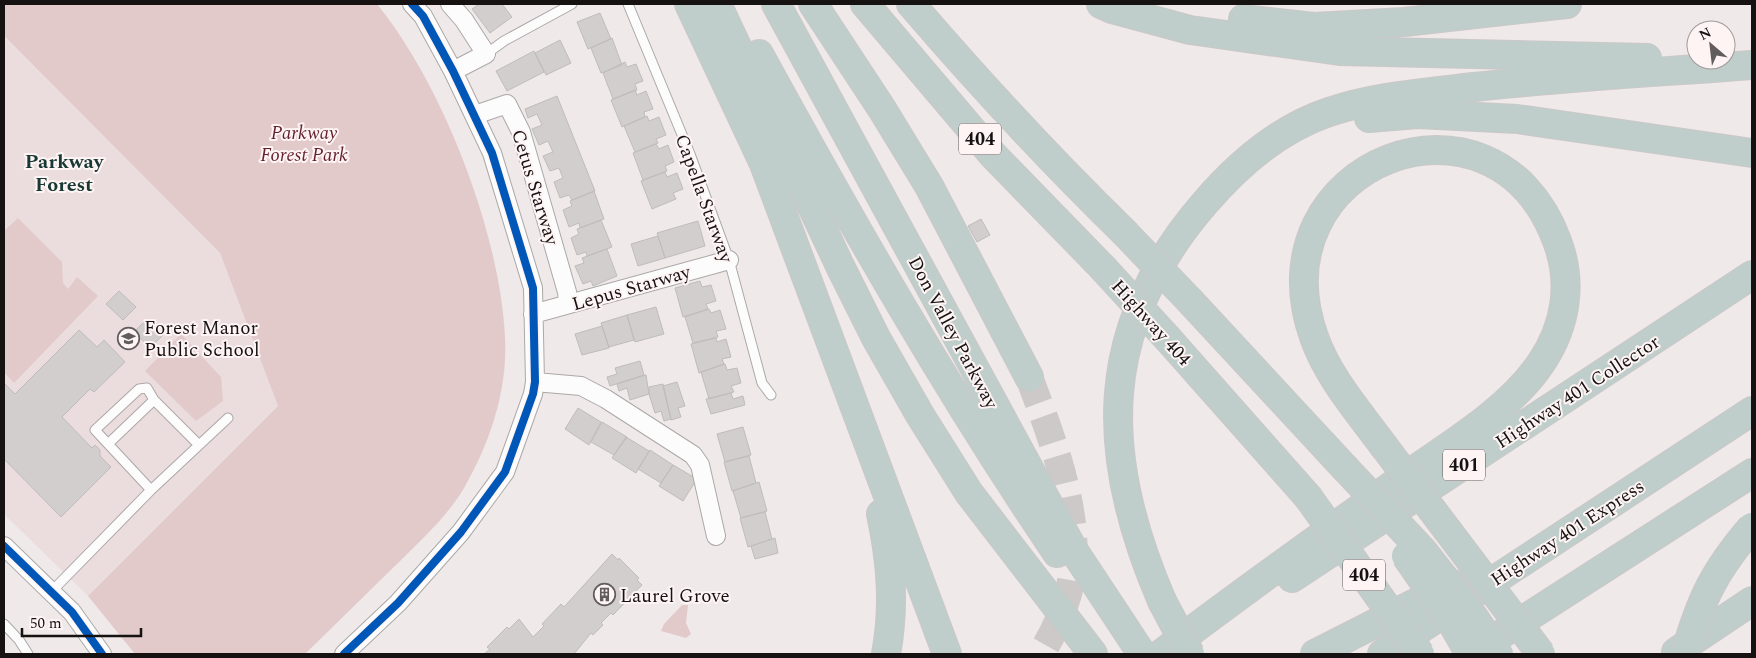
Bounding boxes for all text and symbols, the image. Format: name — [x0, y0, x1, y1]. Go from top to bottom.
north arrow — [1686, 20, 1736, 70]
text: N — [1695, 22, 1715, 46]
park label: Parkway Forest Park — [260, 119, 348, 170]
road number: 404 — [959, 124, 1001, 154]
street label: Cetus Starway — [503, 126, 566, 250]
street label: Capella Starway — [667, 130, 741, 268]
district label: Parkway Forest — [25, 147, 105, 200]
street label: Don Valley Parkway — [900, 251, 1006, 415]
street label: Lepus Starway — [569, 257, 695, 319]
street label: Highway 404 — [1104, 273, 1198, 373]
place label: Forest Manor Public School — [144, 314, 260, 365]
school or university icon: Forest Manor Public School — [116, 326, 140, 350]
street label: Highway 401 Collector — [1490, 328, 1666, 456]
road number: 401 — [1443, 450, 1485, 480]
street label: Highway 401 Express — [1485, 472, 1651, 594]
road number: 404 — [1343, 560, 1385, 590]
place label: Laurel Grove — [620, 582, 730, 611]
building icon: Laurel Grove — [592, 583, 616, 607]
scale bar — [22, 606, 141, 638]
text: 50 m — [30, 612, 62, 635]

